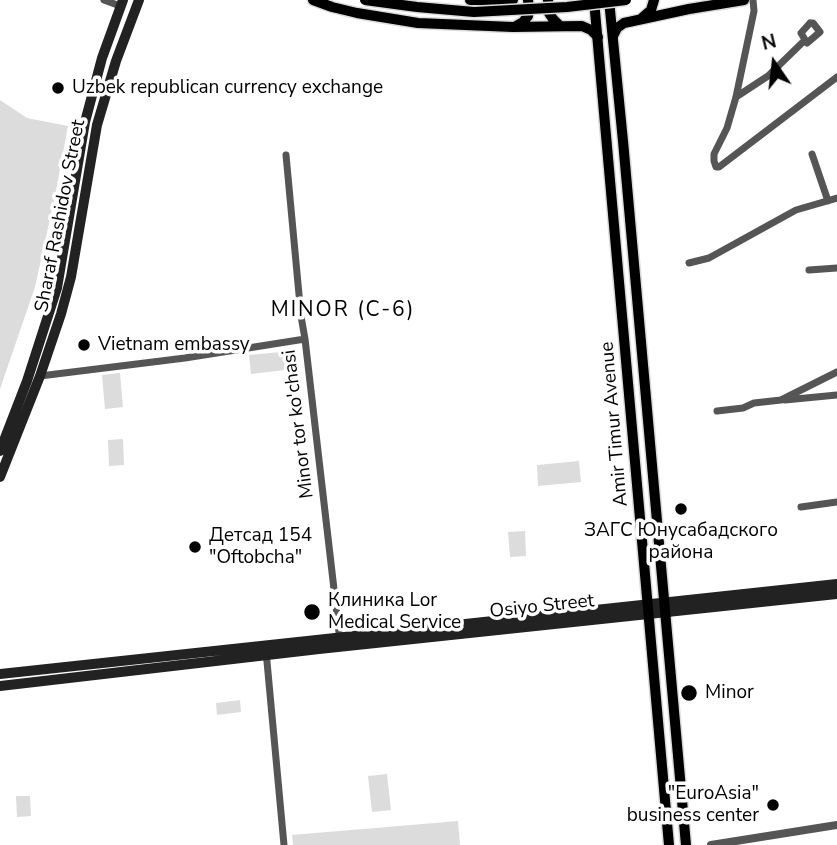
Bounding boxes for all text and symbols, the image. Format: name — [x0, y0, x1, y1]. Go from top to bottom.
north arrow — [739, 28, 809, 98]
text: N — [759, 28, 779, 57]
place label: Uzbek republican currency exchange — [72, 77, 383, 99]
marker: Uzbek republican currency exchange — [50, 80, 66, 96]
street label: Sharaf Rashidov Street — [31, 118, 91, 314]
district label: MINOR (C-6) — [272, 298, 414, 324]
place label: Vietnam embassy — [98, 334, 250, 356]
marker: Vietnam embassy — [76, 337, 92, 353]
street label: Amir Timur Avenue — [596, 341, 634, 507]
street label: Minor tor ko'chasi — [279, 348, 319, 500]
marker: ЗАГС Юнусабадского района — [673, 501, 689, 517]
place label: ЗАГС Юнусабадского района — [584, 520, 778, 564]
place label: Детсад 154 "Oftobcha" — [209, 525, 312, 569]
marker: Детсад 154 "Oftobcha" — [187, 539, 203, 555]
place label: Клиника Lor Medical Service — [328, 590, 461, 634]
street label: Osiyo Street — [489, 590, 595, 624]
marker: Клиника Lor Medical Service — [302, 602, 322, 622]
place label: Minor — [705, 682, 754, 704]
marker: Minor — [679, 683, 699, 703]
place label: "EuroAsia" business center — [627, 783, 759, 827]
marker: "EuroAsia" business center — [765, 797, 781, 813]

